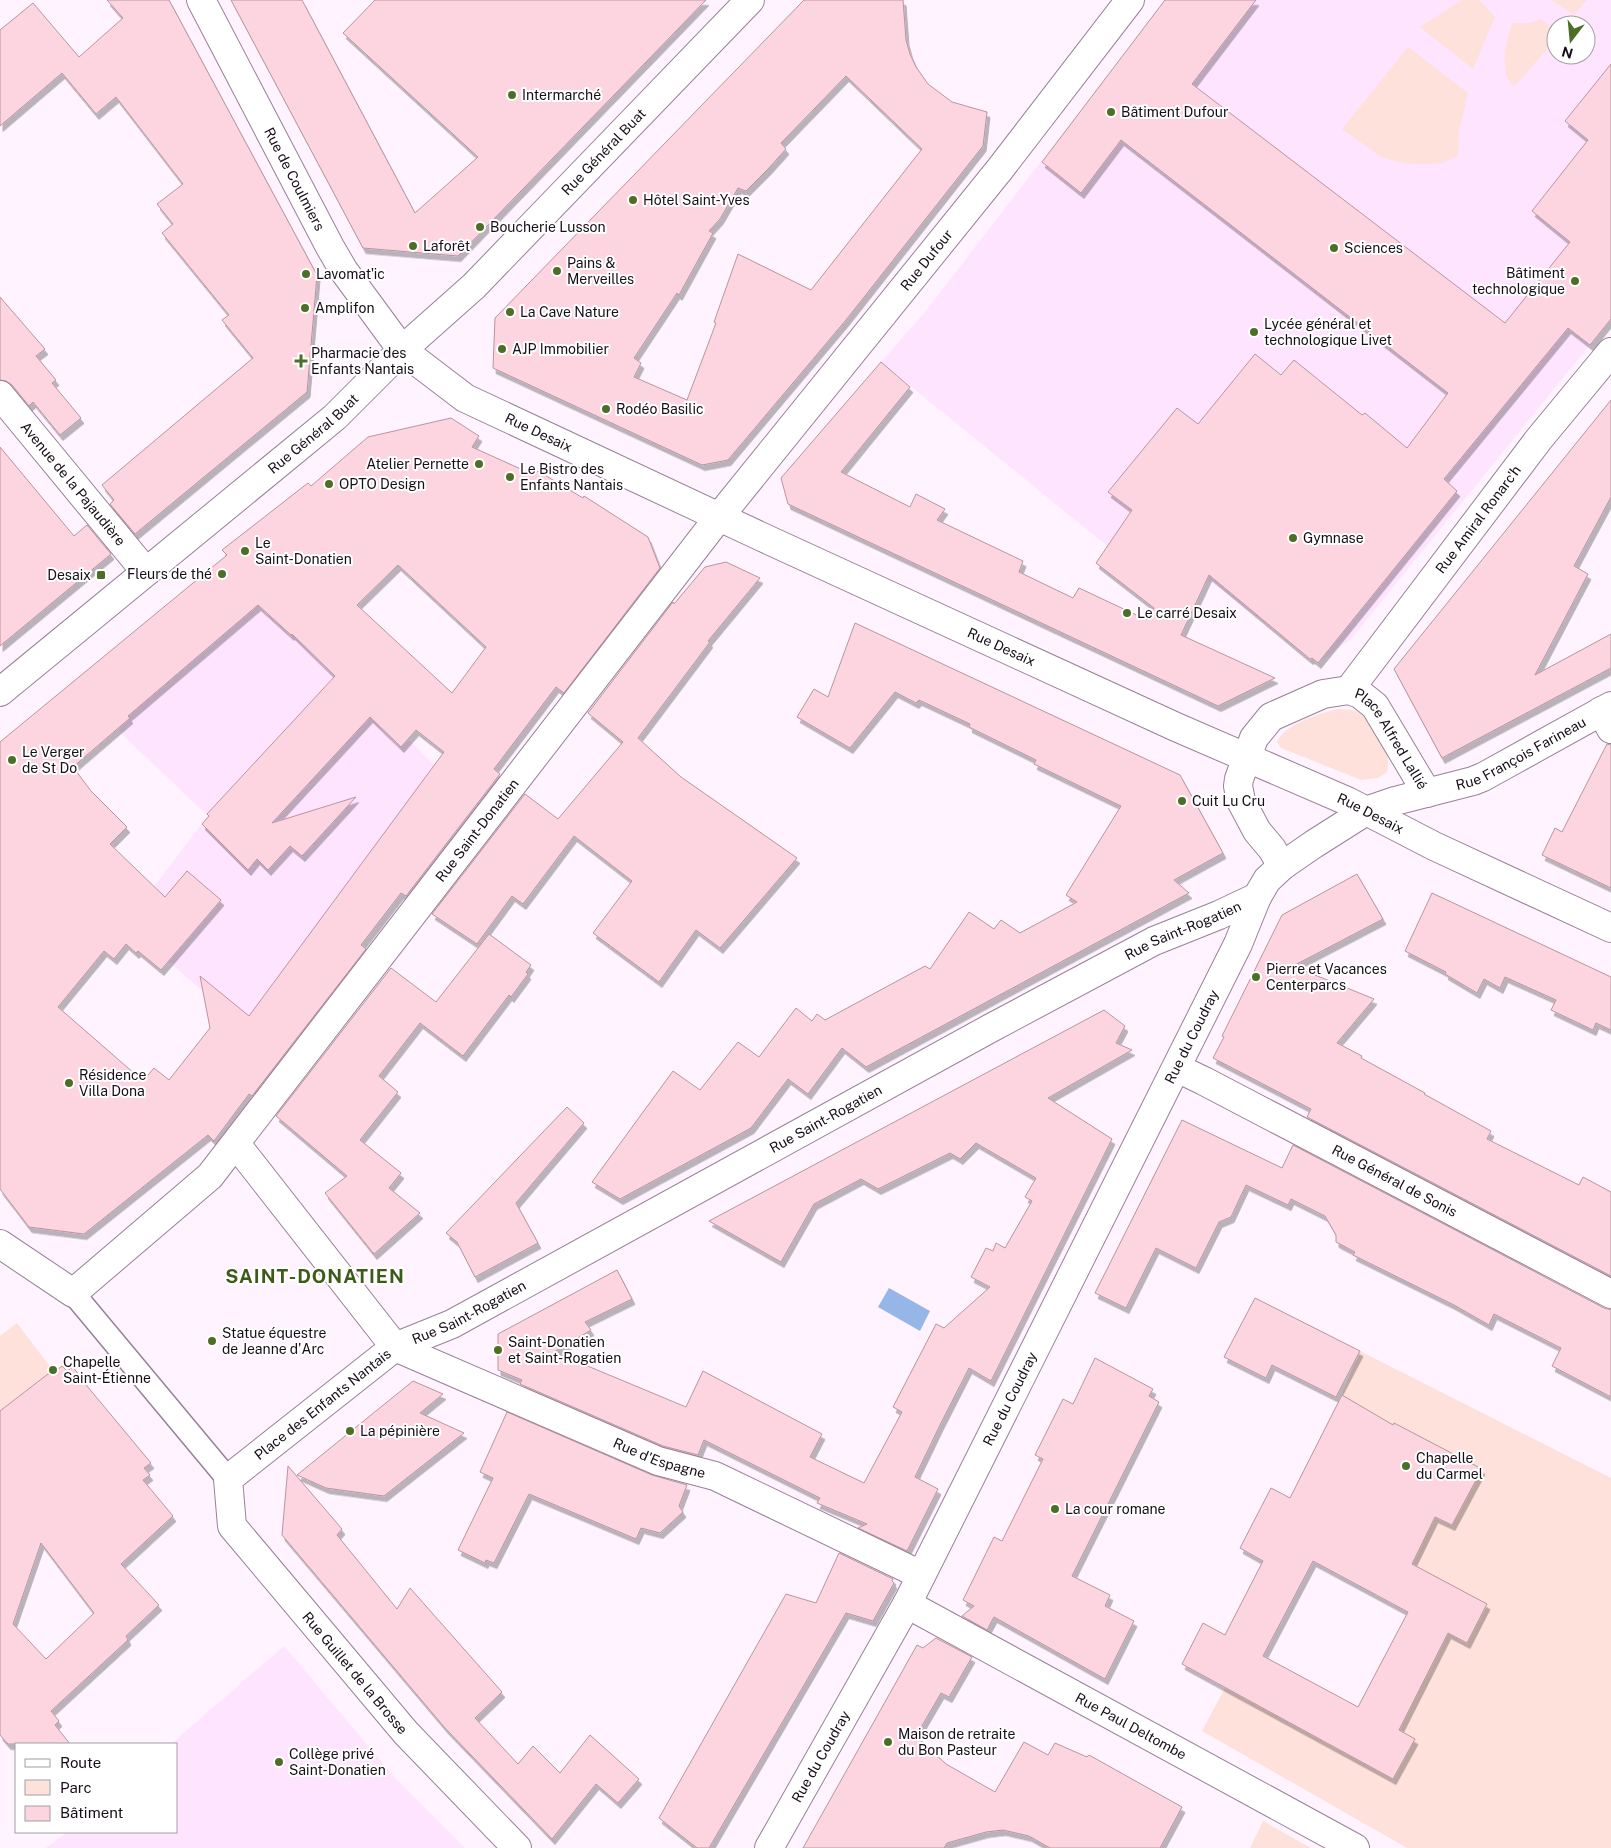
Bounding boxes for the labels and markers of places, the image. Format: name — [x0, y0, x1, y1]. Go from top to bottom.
place label: Intermarché — [522, 87, 601, 103]
marker: Intermarché — [506, 89, 518, 101]
place label: Bâtiment Dufour — [1121, 104, 1228, 120]
marker: Bâtiment Dufour — [1105, 106, 1117, 118]
place label: Hôtel Saint-Yves — [643, 192, 750, 208]
marker: Hôtel Saint-Yves — [627, 194, 639, 206]
place label: Boucherie Lusson — [490, 219, 606, 235]
marker: Boucherie Lusson — [474, 221, 486, 233]
place label: Laforêt — [423, 238, 470, 254]
marker: Laforêt — [407, 240, 419, 252]
place label: Sciences — [1344, 240, 1403, 256]
marker: Sciences — [1328, 242, 1340, 254]
place label: Pains & Merveilles — [567, 255, 634, 287]
marker: Pains & Merveilles — [551, 265, 563, 277]
place label: Bâtiment technologique — [1472, 265, 1565, 297]
place label: Lavomat'ic — [316, 266, 385, 282]
marker: Lavomat'ic — [300, 268, 312, 280]
marker: Bâtiment technologique — [1569, 275, 1581, 287]
place label: Amplifon — [315, 300, 374, 316]
marker: Amplifon — [299, 302, 311, 314]
place label: La Cave Nature — [520, 304, 619, 320]
marker: La Cave Nature — [504, 306, 516, 318]
place label: Lycée général et technologique Livet — [1264, 316, 1392, 348]
marker: Lycée général et technologique Livet — [1248, 326, 1260, 338]
place label: AJP Immobilier — [512, 341, 609, 357]
marker: AJP Immobilier — [496, 343, 508, 355]
place label: Pharmacie des Enfants Nantais — [311, 345, 414, 377]
marker: Pharmacie des Enfants Nantais — [295, 355, 307, 367]
place label: Rodéo Basilic — [616, 401, 704, 417]
marker: Rodéo Basilic — [600, 403, 612, 415]
place label: Atelier Pernette — [366, 456, 469, 472]
marker: Atelier Pernette — [473, 458, 485, 470]
place label: Le Bistro des Enfants Nantais — [520, 461, 623, 493]
marker: Le Bistro des Enfants Nantais — [504, 471, 516, 483]
place label: OPTO Design — [339, 476, 425, 492]
marker: OPTO Design — [323, 478, 335, 490]
place label: Gymnase — [1303, 530, 1364, 546]
marker: Gymnase — [1287, 532, 1299, 544]
place label: Le Saint-Donatien — [255, 535, 352, 567]
marker: Le Saint-Donatien — [239, 545, 251, 557]
place label: Fleurs de thé — [127, 566, 212, 582]
place label: Desaix — [47, 567, 91, 583]
marker: Fleurs de thé — [216, 568, 228, 580]
marker: Desaix — [95, 569, 107, 581]
place label: Le carré Desaix — [1137, 605, 1237, 621]
marker: Le carré Desaix — [1121, 607, 1133, 619]
place label: Le Verger de St Do — [22, 744, 85, 776]
marker: Le Verger de St Do — [6, 754, 18, 766]
place label: Cuit Lu Cru — [1192, 793, 1265, 809]
marker: Cuit Lu Cru — [1176, 795, 1188, 807]
place label: Pierre et Vacances Centerparcs — [1266, 961, 1387, 993]
marker: Pierre et Vacances Centerparcs — [1250, 971, 1262, 983]
place label: Résidence Villa Dona — [79, 1067, 147, 1099]
marker: Résidence Villa Dona — [63, 1077, 75, 1089]
place label: Statue équestre de Jeanne d'Arc — [222, 1325, 327, 1357]
place label: Saint-Donatien et Saint-Rogatien — [508, 1334, 621, 1366]
marker: Statue équestre de Jeanne d'Arc — [206, 1335, 218, 1347]
marker: Saint-Donatien et Saint-Rogatien — [492, 1344, 504, 1356]
place label: Chapelle Saint-Étienne — [63, 1354, 151, 1386]
marker: Chapelle Saint-Étienne — [47, 1364, 59, 1376]
place label: La pépinière — [360, 1423, 440, 1439]
marker: La pépinière — [344, 1425, 356, 1437]
place label: Chapelle du Carmel — [1416, 1450, 1483, 1482]
marker: Chapelle du Carmel — [1400, 1460, 1412, 1472]
place label: La cour romane — [1065, 1501, 1166, 1517]
marker: La cour romane — [1049, 1503, 1061, 1515]
place label: Maison de retraite du Bon Pasteur — [898, 1726, 1016, 1758]
marker: Maison de retraite du Bon Pasteur — [882, 1736, 894, 1748]
place label: Collège privé Saint-Donatien — [289, 1746, 386, 1778]
marker: Collège privé Saint-Donatien — [273, 1756, 285, 1768]

